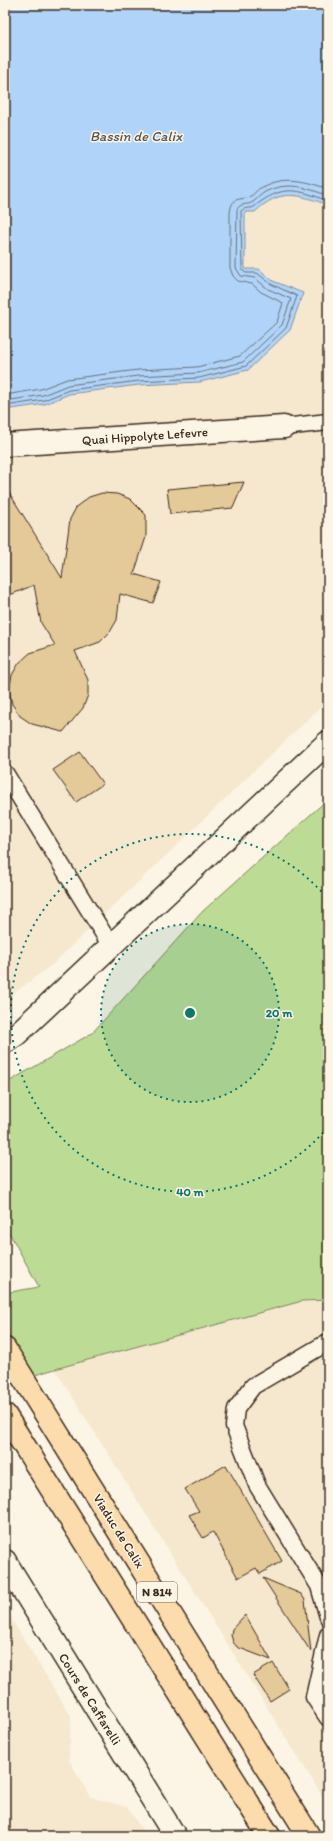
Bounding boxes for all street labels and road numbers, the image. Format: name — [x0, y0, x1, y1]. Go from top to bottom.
street label: Quai Hippolyte Lefevre — [81, 424, 209, 448]
street label: Viaduc de Calix — [90, 1491, 148, 1571]
road number: N 814 — [137, 1582, 177, 1602]
street label: Cours de Caffarelli — [56, 1650, 124, 1748]

